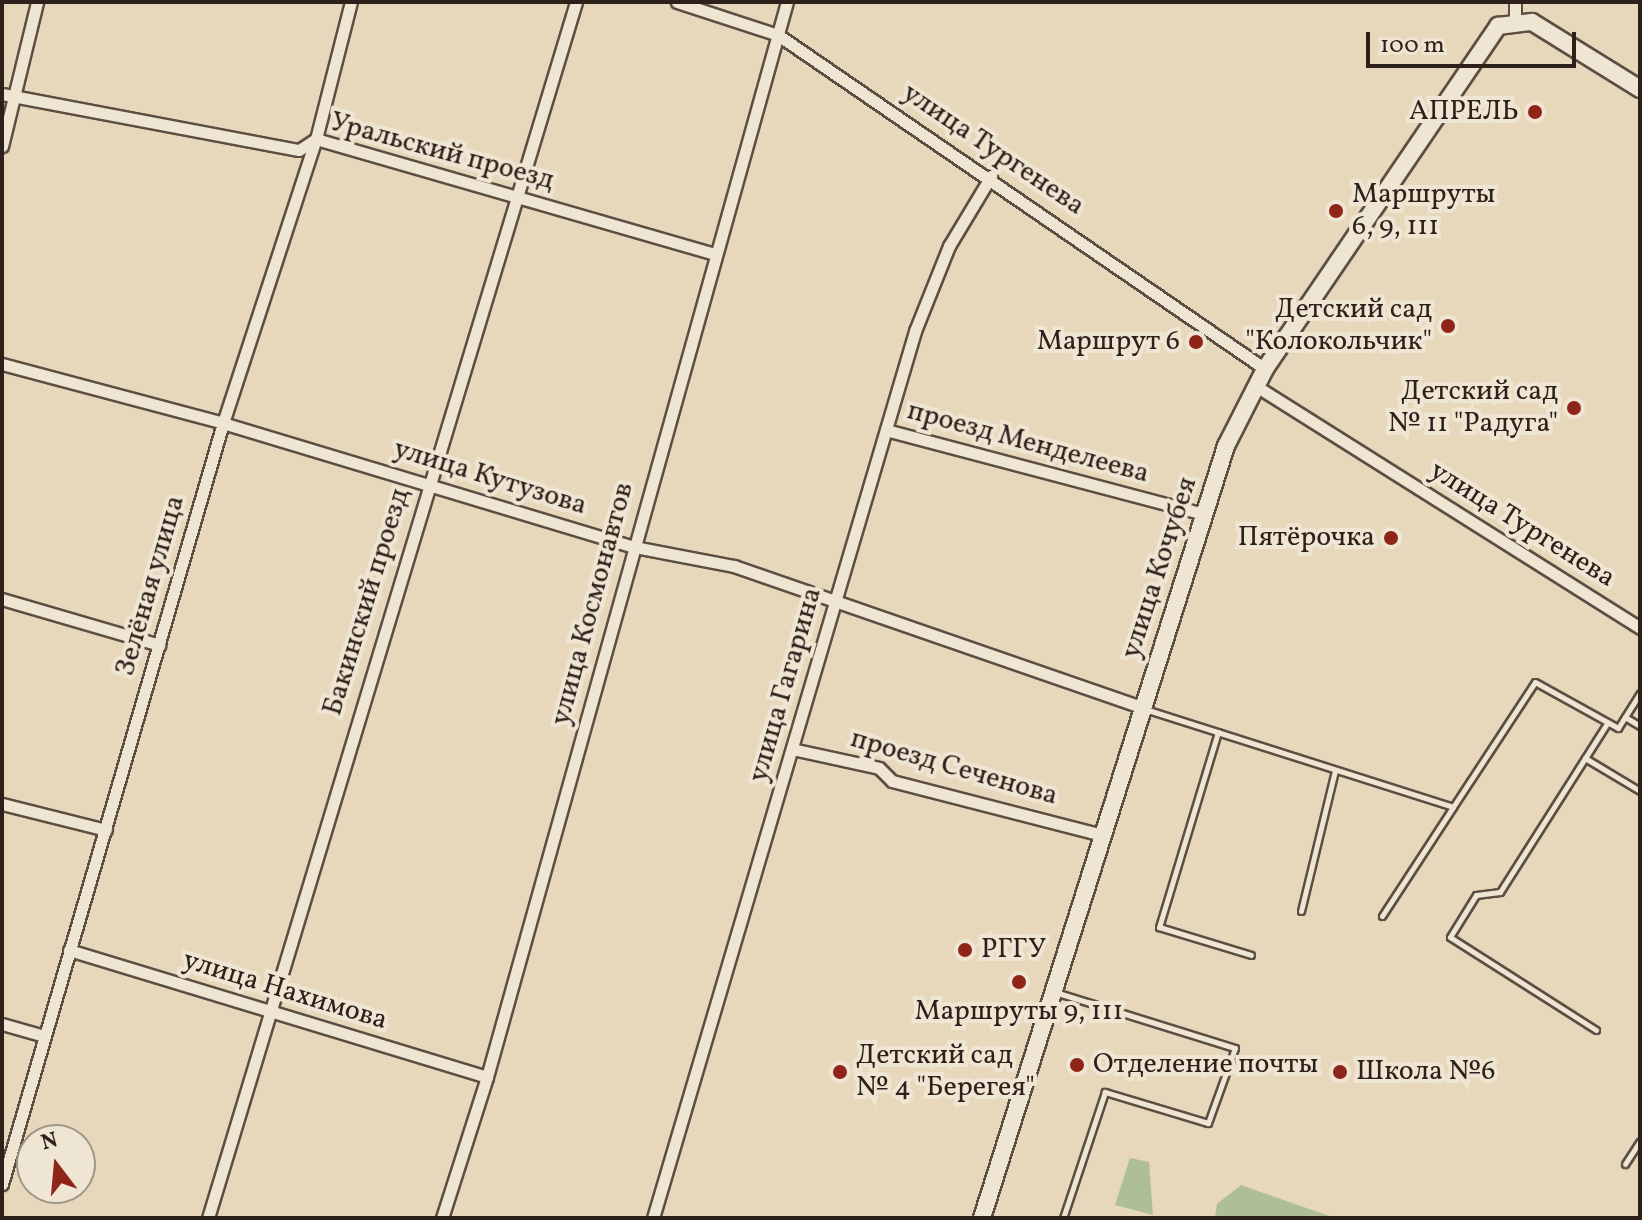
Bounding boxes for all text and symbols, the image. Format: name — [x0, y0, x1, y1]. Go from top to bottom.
scale bar — [1370, 16, 1580, 66]
text: 100 m — [1380, 29, 1445, 63]
street label: улица Тургенева — [895, 76, 1091, 224]
place label: АПРЕЛЬ — [1409, 95, 1519, 129]
marker: АПРЕЛЬ — [1526, 103, 1544, 121]
street label: Уральский проезд — [326, 106, 558, 198]
place label: Маршруты 6, 9, 111 — [1352, 178, 1495, 244]
marker: Маршруты 6, 9, 111 — [1327, 202, 1345, 220]
place label: Детский сад "Колокольчик" — [1245, 293, 1432, 359]
marker: Детский сад "Колокольчик" — [1439, 317, 1457, 335]
place label: Маршрут 6 — [1037, 325, 1180, 359]
marker: Маршрут 6 — [1187, 333, 1205, 351]
place label: Детский сад № 11 "Радуга" — [1388, 375, 1558, 441]
street label: проезд Менделеева — [903, 395, 1153, 491]
marker: Детский сад № 11 "Радуга" — [1565, 399, 1583, 417]
street label: улица Кутузова — [389, 433, 591, 523]
street label: улица Тургенева — [1423, 454, 1621, 596]
street label: улица Кочубея — [1115, 473, 1205, 663]
street label: улица Космонавтов — [544, 479, 642, 729]
street label: Бакинский проезд — [316, 484, 418, 720]
street label: Зелёная улица — [109, 492, 193, 680]
place label: Пятёрочка — [1238, 521, 1375, 555]
marker: Пятёрочка — [1382, 529, 1400, 547]
street label: улица Гагарина — [742, 584, 830, 786]
street label: проезд Сеченова — [846, 722, 1062, 814]
place label: РГГУ — [981, 933, 1046, 967]
marker: РГГУ — [956, 941, 974, 959]
street label: улица Нахимова — [179, 944, 391, 1038]
marker: Маршруты 9, 111 — [1010, 973, 1028, 991]
place label: Маршруты 9, 111 — [915, 995, 1123, 1029]
place label: Детский сад № 4 "Берегея" — [856, 1039, 1035, 1105]
place label: Отделение почты — [1093, 1048, 1318, 1082]
place label: Школа №6 — [1356, 1055, 1495, 1089]
marker: Отделение почты — [1068, 1056, 1086, 1074]
marker: Детский сад № 4 "Берегея" — [831, 1063, 849, 1081]
marker: Школа №6 — [1331, 1063, 1349, 1081]
north arrow — [16, 1124, 96, 1204]
text: N — [38, 1125, 62, 1159]

